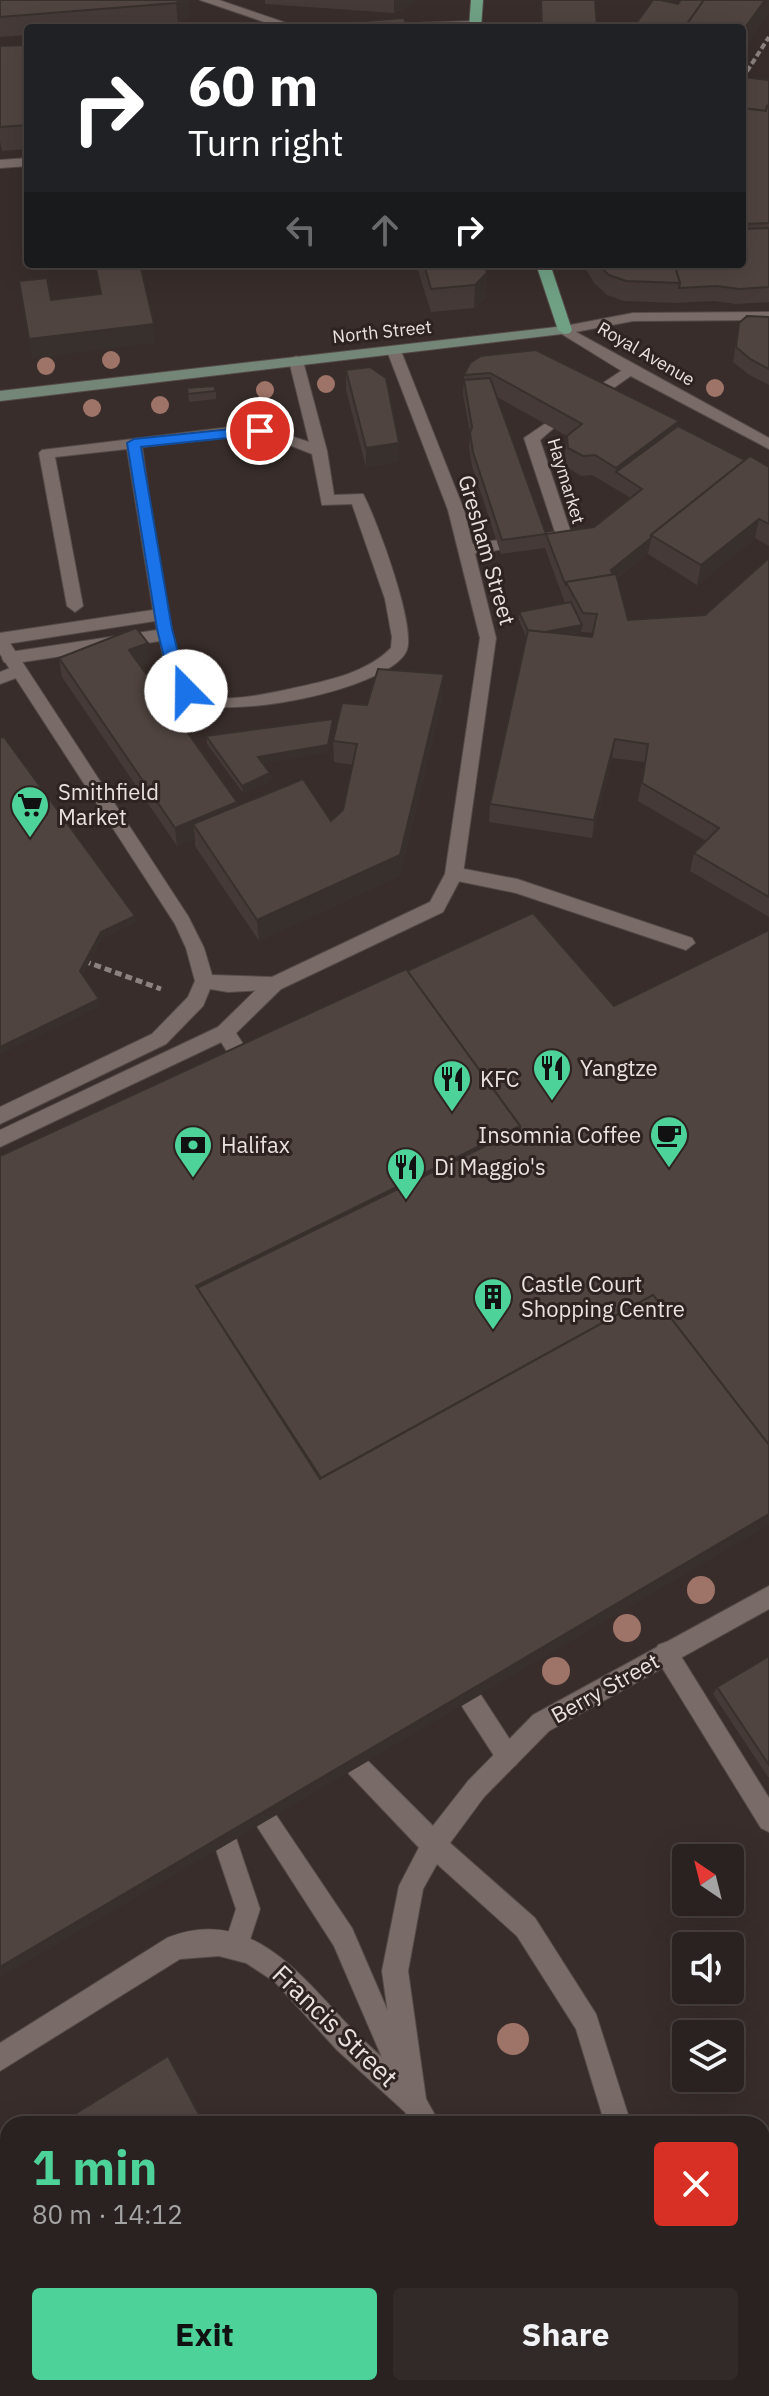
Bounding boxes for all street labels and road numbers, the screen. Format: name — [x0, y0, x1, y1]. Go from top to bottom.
street label: North Street — [331, 315, 433, 348]
street label: Royal Avenue — [593, 316, 699, 391]
street label: Haymarket — [543, 435, 590, 527]
street label: Gresham Street — [452, 471, 523, 628]
street label: Berry Street — [546, 1646, 664, 1729]
street label: Francis Street — [266, 1957, 406, 2094]

